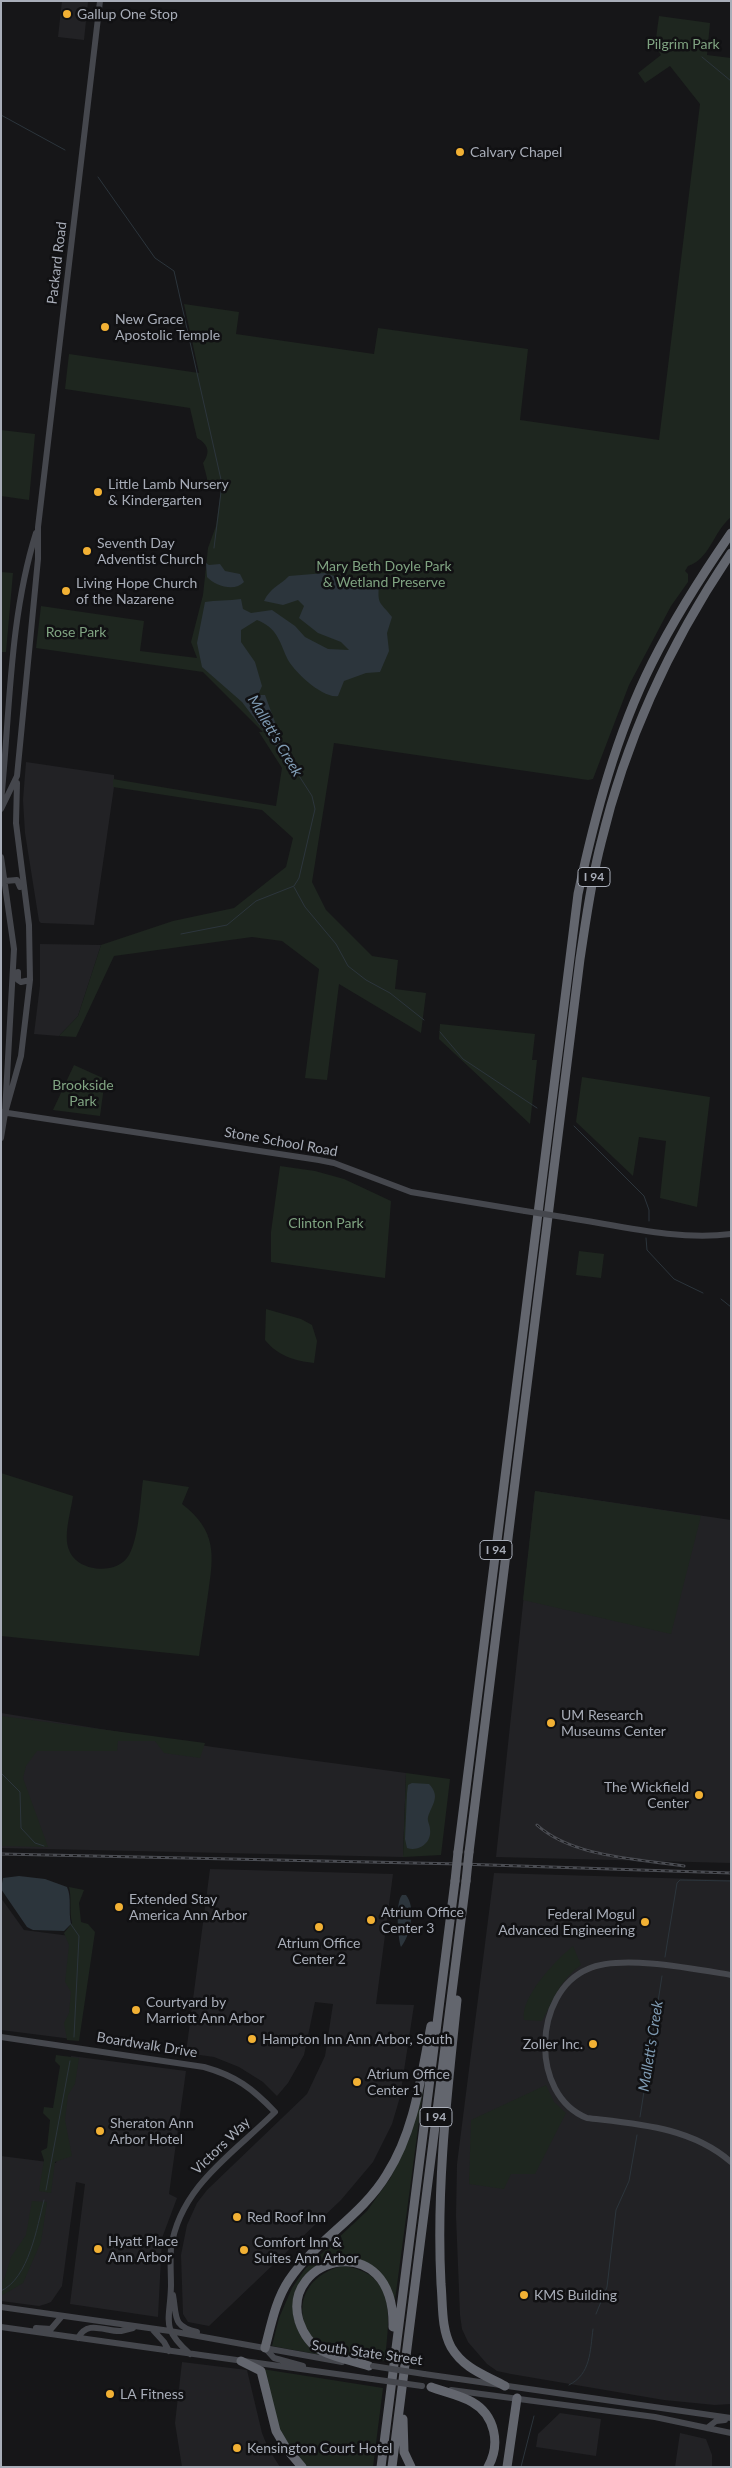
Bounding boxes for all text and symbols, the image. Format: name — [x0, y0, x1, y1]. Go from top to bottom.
place label: Gallup One Stop — [77, 6, 178, 22]
marker: Gallup One Stop — [61, 8, 73, 20]
park label: Pilgrim Park — [646, 36, 720, 52]
place label: Calvary Chapel — [470, 144, 562, 160]
marker: Calvary Chapel — [454, 146, 466, 158]
street label: Packard Road — [44, 221, 70, 305]
place label: New Grace Apostolic Temple — [115, 311, 220, 344]
marker: New Grace Apostolic Temple — [99, 321, 111, 333]
place label: Little Lamb Nursery & Kindergarten — [108, 476, 229, 508]
marker: Little Lamb Nursery & Kindergarten — [92, 486, 104, 498]
place label: Seventh Day Adventist Church — [97, 535, 204, 568]
marker: Seventh Day Adventist Church — [81, 545, 93, 557]
park label: Mary Beth Doyle Park & Wetland Preserve — [316, 558, 452, 590]
place label: Living Hope Church of the Nazarene — [76, 575, 197, 608]
marker: Living Hope Church of the Nazarene — [60, 585, 72, 597]
park label: Rose Park — [46, 624, 106, 640]
water label: Mallett's Creek — [244, 692, 306, 780]
road number: I 94 — [578, 868, 610, 886]
park label: Brookside Park — [52, 1077, 114, 1110]
street label: Stone School Road — [223, 1124, 339, 1160]
park label: Clinton Park — [288, 1215, 364, 1231]
road number: I 94 — [480, 1540, 512, 1560]
place label: UM Research Museums Center — [561, 1707, 666, 1740]
marker: UM Research Museums Center — [545, 1717, 557, 1729]
place label: The Wickfield Center — [604, 1779, 689, 1811]
marker: The Wickfield Center — [693, 1789, 705, 1801]
place label: Extended Stay America Ann Arbor — [129, 1891, 247, 1924]
marker: Extended Stay America Ann Arbor — [113, 1901, 125, 1913]
place label: Atrium Office Center 3 — [381, 1904, 464, 1936]
place label: Federal Mogul Advanced Engineering — [498, 1906, 635, 1938]
marker: Atrium Office Center 3 — [365, 1914, 377, 1926]
marker: Federal Mogul Advanced Engineering — [639, 1916, 651, 1928]
marker: Atrium Office Center 2 — [313, 1921, 325, 1933]
place label: Atrium Office Center 2 — [278, 1935, 360, 1968]
place label: Courtyard by Marriott Ann Arbor — [146, 1994, 264, 2026]
water label: Mallett's Creek — [635, 1999, 667, 2093]
marker: Courtyard by Marriott Ann Arbor — [130, 2004, 142, 2016]
street label: Boardwalk Drive — [95, 2029, 199, 2061]
place label: Hampton Inn Ann Arbor, South — [262, 2031, 452, 2047]
marker: Hampton Inn Ann Arbor, South — [246, 2033, 258, 2045]
place label: Zoller Inc. — [523, 2036, 583, 2052]
marker: Zoller Inc. — [587, 2038, 599, 2050]
place label: Atrium Office Center 1 — [367, 2066, 450, 2098]
marker: Atrium Office Center 1 — [351, 2076, 363, 2088]
road number: I 94 — [420, 2108, 452, 2126]
street label: Victors Way — [188, 2114, 254, 2178]
place label: Sheraton Ann Arbor Hotel — [110, 2115, 194, 2148]
marker: Sheraton Ann Arbor Hotel — [94, 2125, 106, 2137]
place label: Red Roof Inn — [247, 2209, 326, 2225]
marker: Red Roof Inn — [231, 2211, 243, 2223]
place label: Hyatt Place Ann Arbor — [108, 2233, 178, 2266]
place label: Comfort Inn & Suites Ann Arbor — [254, 2234, 359, 2266]
marker: Hyatt Place Ann Arbor — [92, 2243, 104, 2255]
marker: Comfort Inn & Suites Ann Arbor — [238, 2244, 250, 2256]
place label: KMS Building — [534, 2287, 617, 2303]
marker: KMS Building — [518, 2289, 530, 2301]
street label: South State Street — [311, 2337, 423, 2369]
place label: LA Fitness — [120, 2386, 184, 2402]
marker: LA Fitness — [104, 2388, 116, 2400]
place label: Kensington Court Hotel — [247, 2440, 392, 2456]
marker: Kensington Court Hotel — [231, 2442, 243, 2454]

